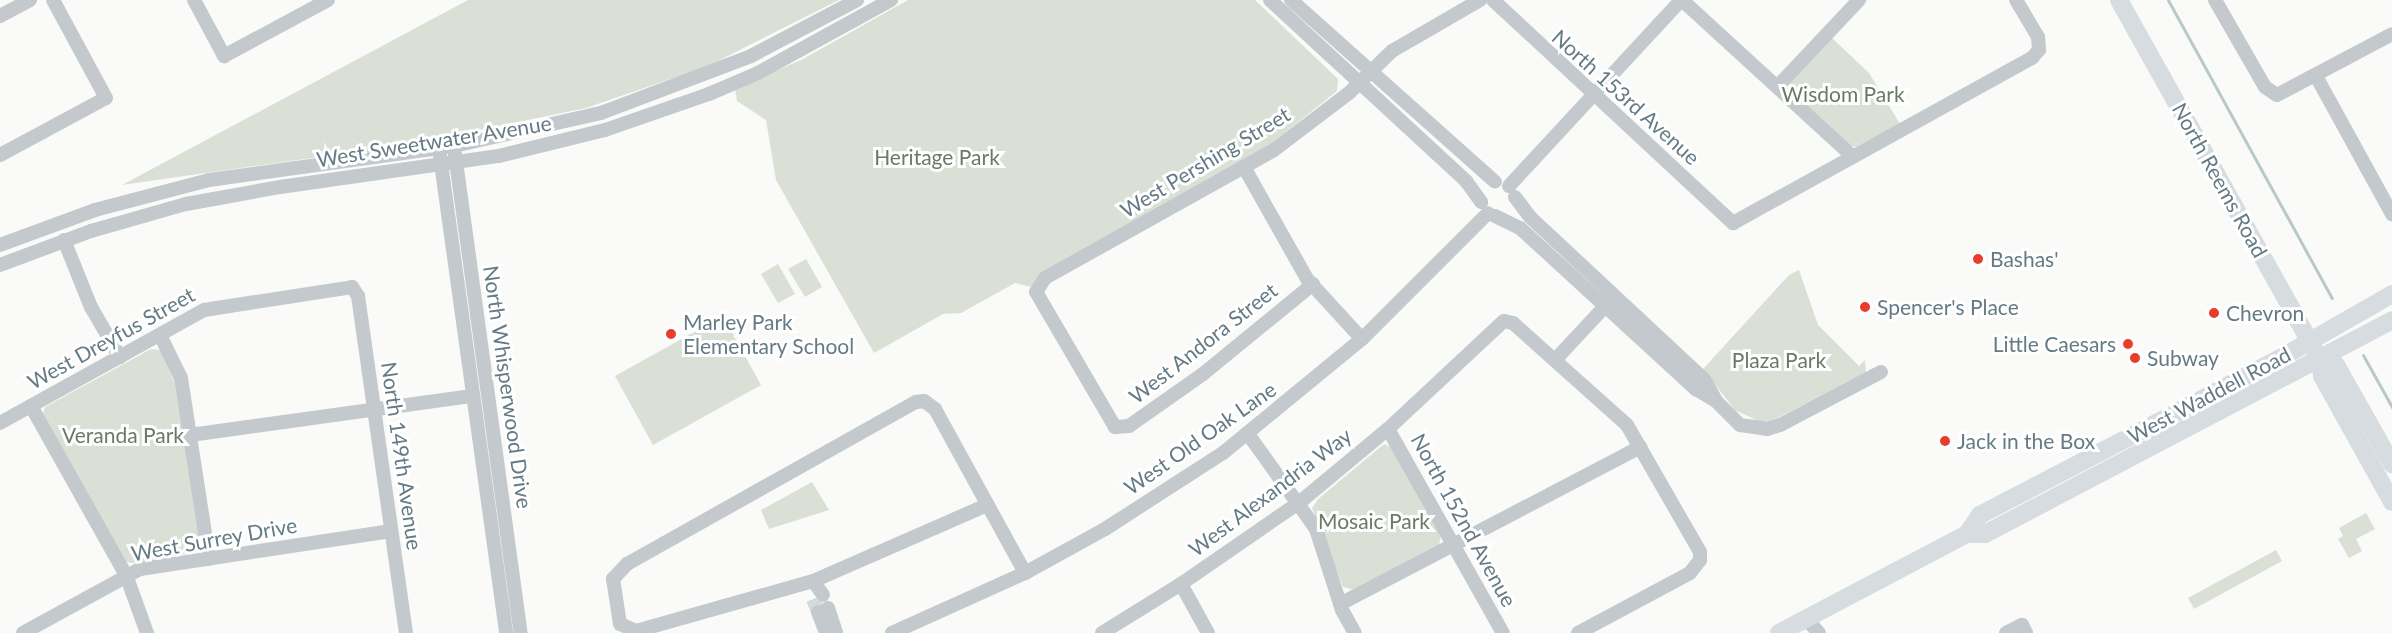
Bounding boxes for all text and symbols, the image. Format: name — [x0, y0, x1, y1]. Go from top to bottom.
street label: North 153rd Avenue — [1547, 24, 1705, 170]
park label: Wisdom Park — [1781, 81, 1905, 107]
street label: North Reems Road — [2167, 98, 2273, 262]
street label: West Pershing Street — [1116, 101, 1294, 223]
street label: West Sweetwater Avenue — [314, 110, 554, 172]
park label: Heritage Park — [874, 144, 1000, 170]
place label: Bashas' — [1990, 246, 2058, 272]
marker: Bashas' — [1971, 252, 1985, 266]
street label: North Whisperwood Drive — [478, 264, 538, 510]
street label: West Andora Street — [1124, 277, 1282, 409]
street label: West Dreyfus Street — [23, 282, 199, 394]
place label: Spencer's Place — [1877, 294, 2019, 320]
marker: Spencer's Place — [1858, 300, 1872, 314]
place label: Chevron — [2226, 300, 2304, 326]
marker: Chevron — [2207, 306, 2221, 320]
place label: Marley Park Elementary School — [683, 309, 855, 359]
marker: Marley Park Elementary School — [664, 327, 678, 341]
place label: Little Caesars — [1993, 331, 2116, 357]
marker: Little Caesars — [2121, 337, 2135, 351]
street label: West Waddell Road — [2123, 341, 2295, 449]
place label: Subway — [2147, 345, 2219, 371]
park label: Plaza Park — [1732, 347, 1826, 373]
marker: Subway — [2128, 351, 2142, 365]
street label: North 149th Avenue — [376, 360, 428, 552]
street label: West Old Oak Lane — [1119, 376, 1281, 500]
park label: Veranda Park — [62, 422, 184, 448]
street label: West Alexandria Way — [1183, 422, 1357, 562]
place label: Jack in the Box — [1957, 428, 2095, 454]
street label: North 152nd Avenue — [1406, 429, 1522, 611]
marker: Jack in the Box — [1938, 434, 1952, 448]
park label: Mosaic Park — [1318, 508, 1430, 534]
street label: West Surrey Drive — [129, 512, 299, 566]

